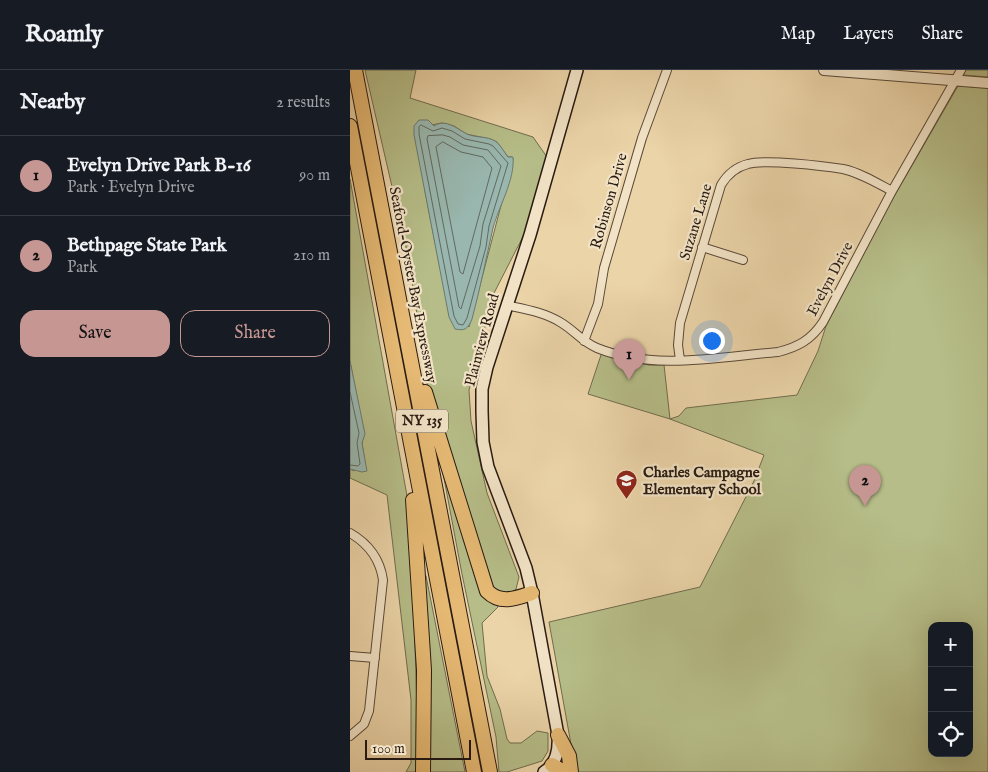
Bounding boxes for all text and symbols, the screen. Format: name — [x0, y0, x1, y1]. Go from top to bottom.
text: Roamly — [25, 19, 103, 50]
text: Map — [781, 23, 815, 46]
text: Layers — [843, 23, 894, 46]
text: Share — [922, 23, 963, 46]
text: Nearby — [20, 89, 85, 116]
text: 2 results — [276, 93, 330, 113]
street label: Robinson Drive — [586, 151, 632, 251]
text: Evelyn Drive Park B-16 — [67, 154, 251, 178]
text: 1 — [33, 166, 39, 186]
text: 90 m — [299, 166, 330, 186]
text: Park · Evelyn Drive — [67, 178, 195, 198]
street label: Suzane Lane — [675, 181, 717, 263]
street label: Seaford-Oyster Bay Expressway — [385, 185, 442, 386]
text: Bethpage State Park — [67, 234, 227, 258]
street label: Evelyn Drive — [803, 239, 858, 319]
text: 2 — [32, 246, 40, 266]
text: 210 m — [293, 246, 330, 266]
text: Park — [67, 258, 97, 278]
street label: Plainview Road — [460, 290, 504, 389]
button: Save — [20, 310, 170, 357]
button: Share — [180, 310, 330, 357]
your location — [699, 328, 725, 354]
pin: 1 — [613, 339, 645, 380]
road number: NY 135 — [396, 410, 448, 432]
place label: Charles Campagne Elementary School — [643, 463, 762, 499]
pin: 2 — [849, 465, 881, 506]
school or university icon: Charles Campagne Elementary School — [615, 469, 639, 500]
map controls — [928, 622, 973, 757]
button: + — [928, 622, 973, 667]
button: − — [928, 667, 973, 712]
button: locate — [928, 712, 973, 757]
scale bar — [365, 737, 471, 760]
text: 100 m — [372, 740, 405, 758]

